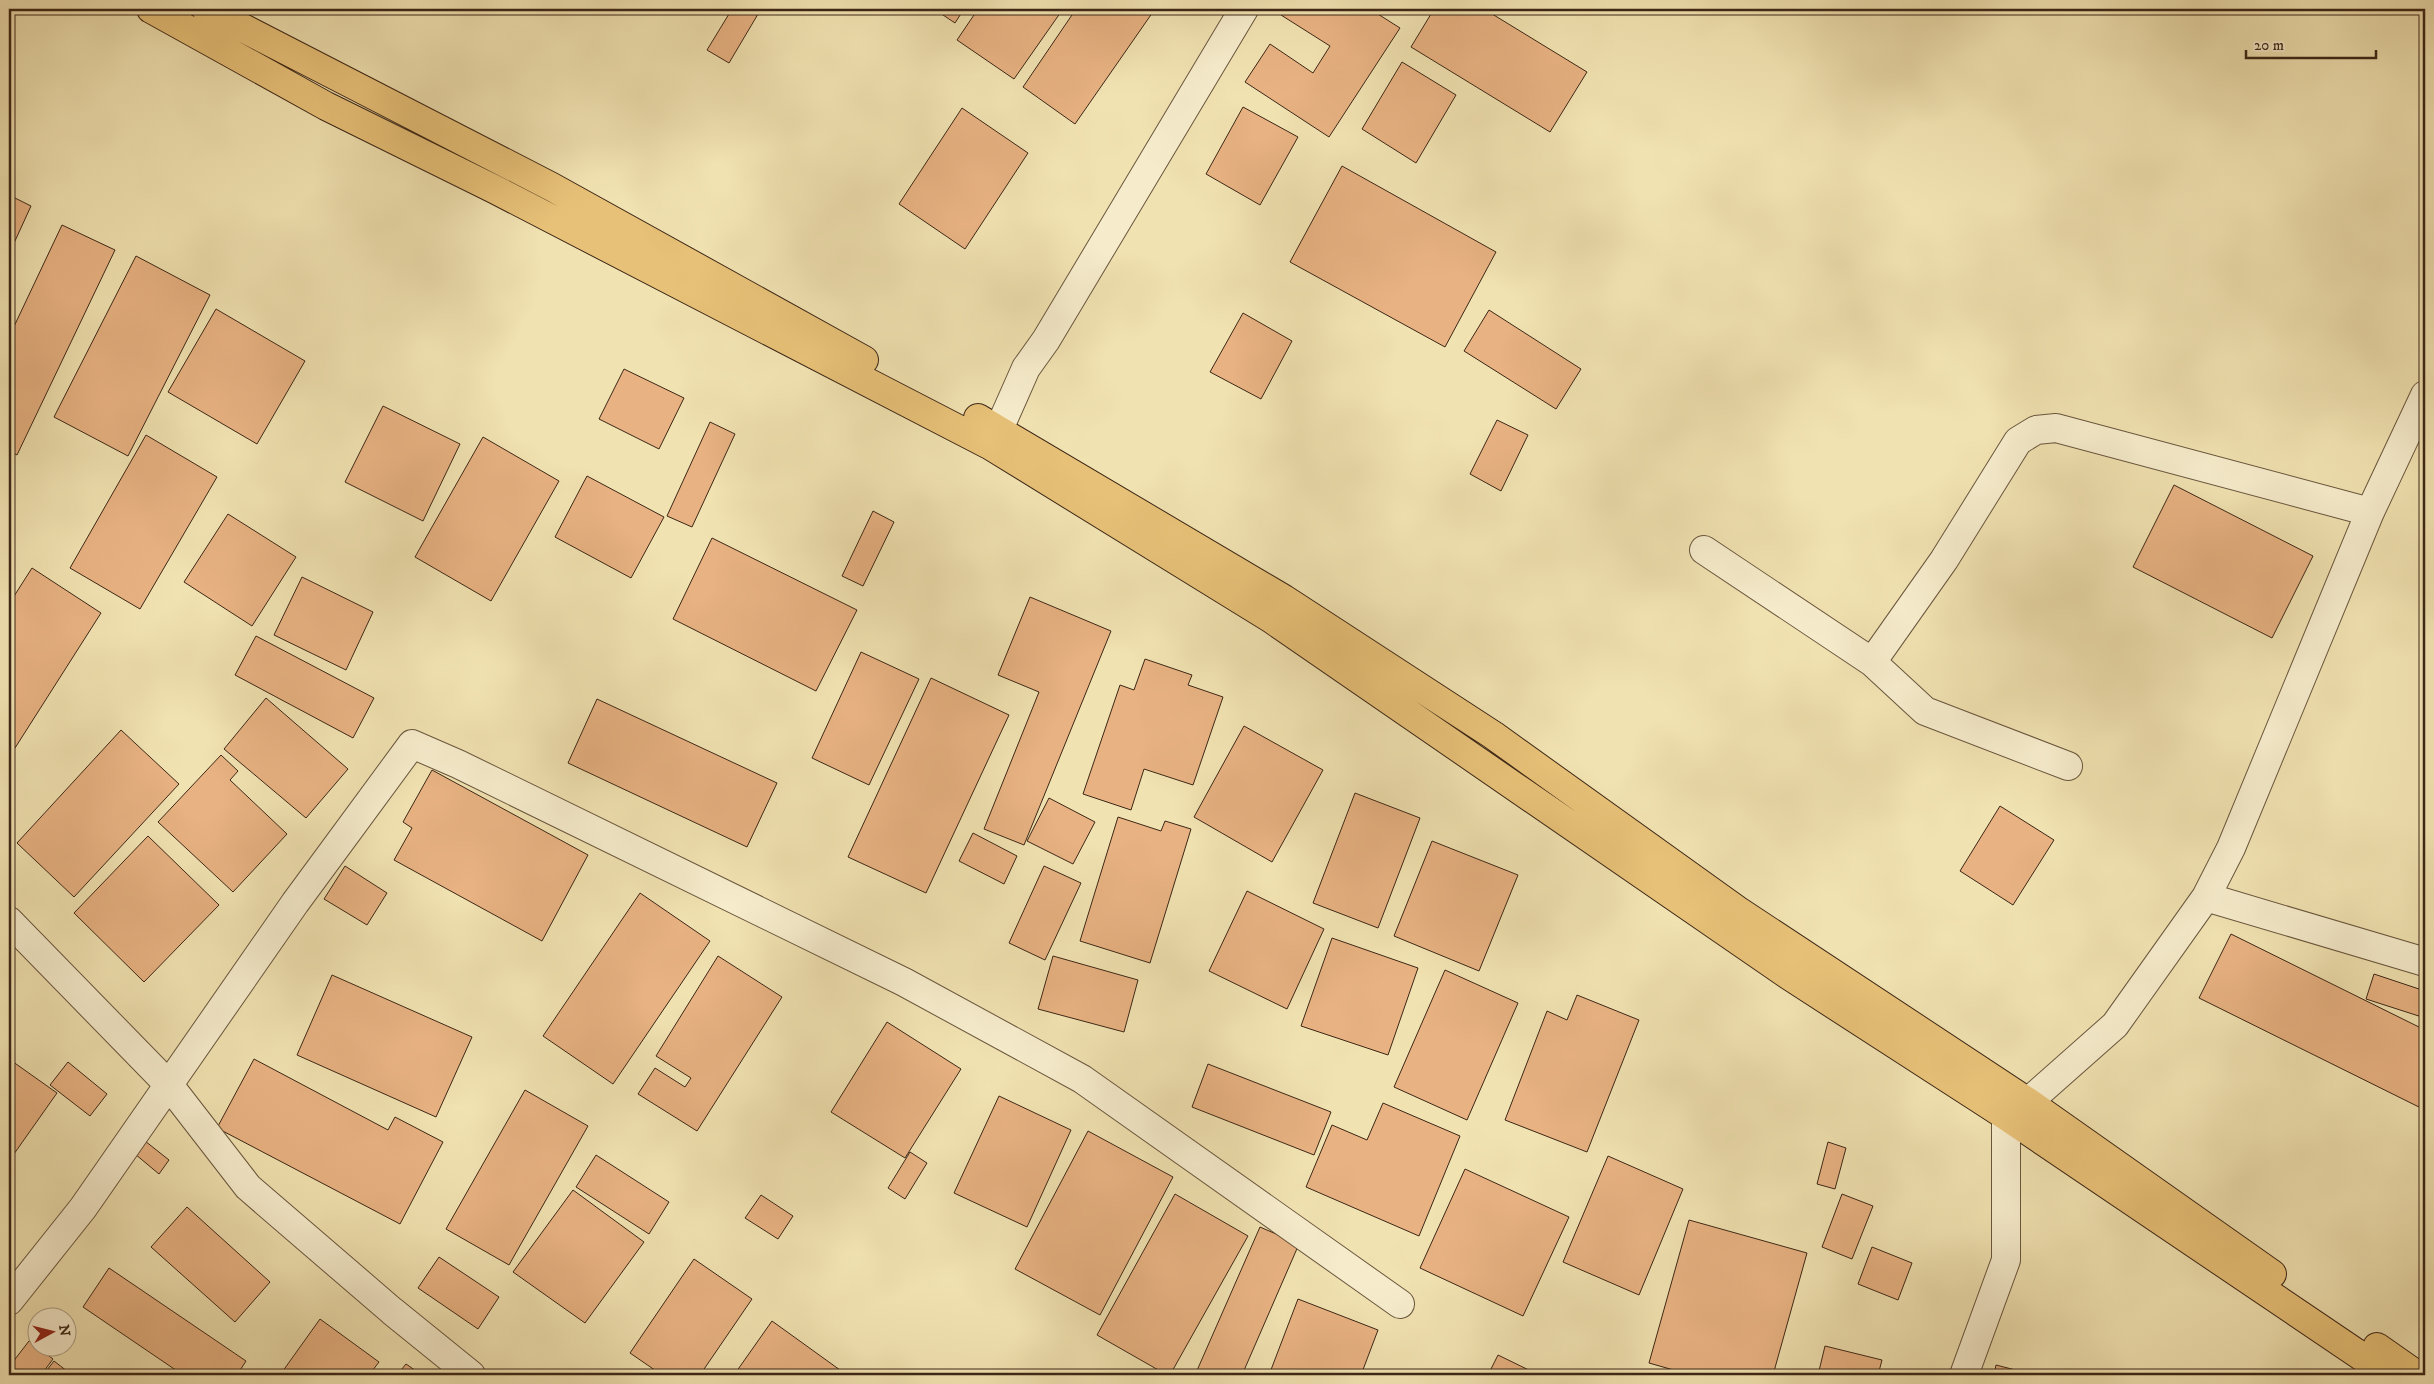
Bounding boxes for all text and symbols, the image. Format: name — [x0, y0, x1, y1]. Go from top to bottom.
scale bar — [2246, 28, 2376, 60]
text: 20 m — [2254, 36, 2284, 55]
north arrow — [28, 1306, 78, 1356]
text: N — [54, 1324, 74, 1338]

